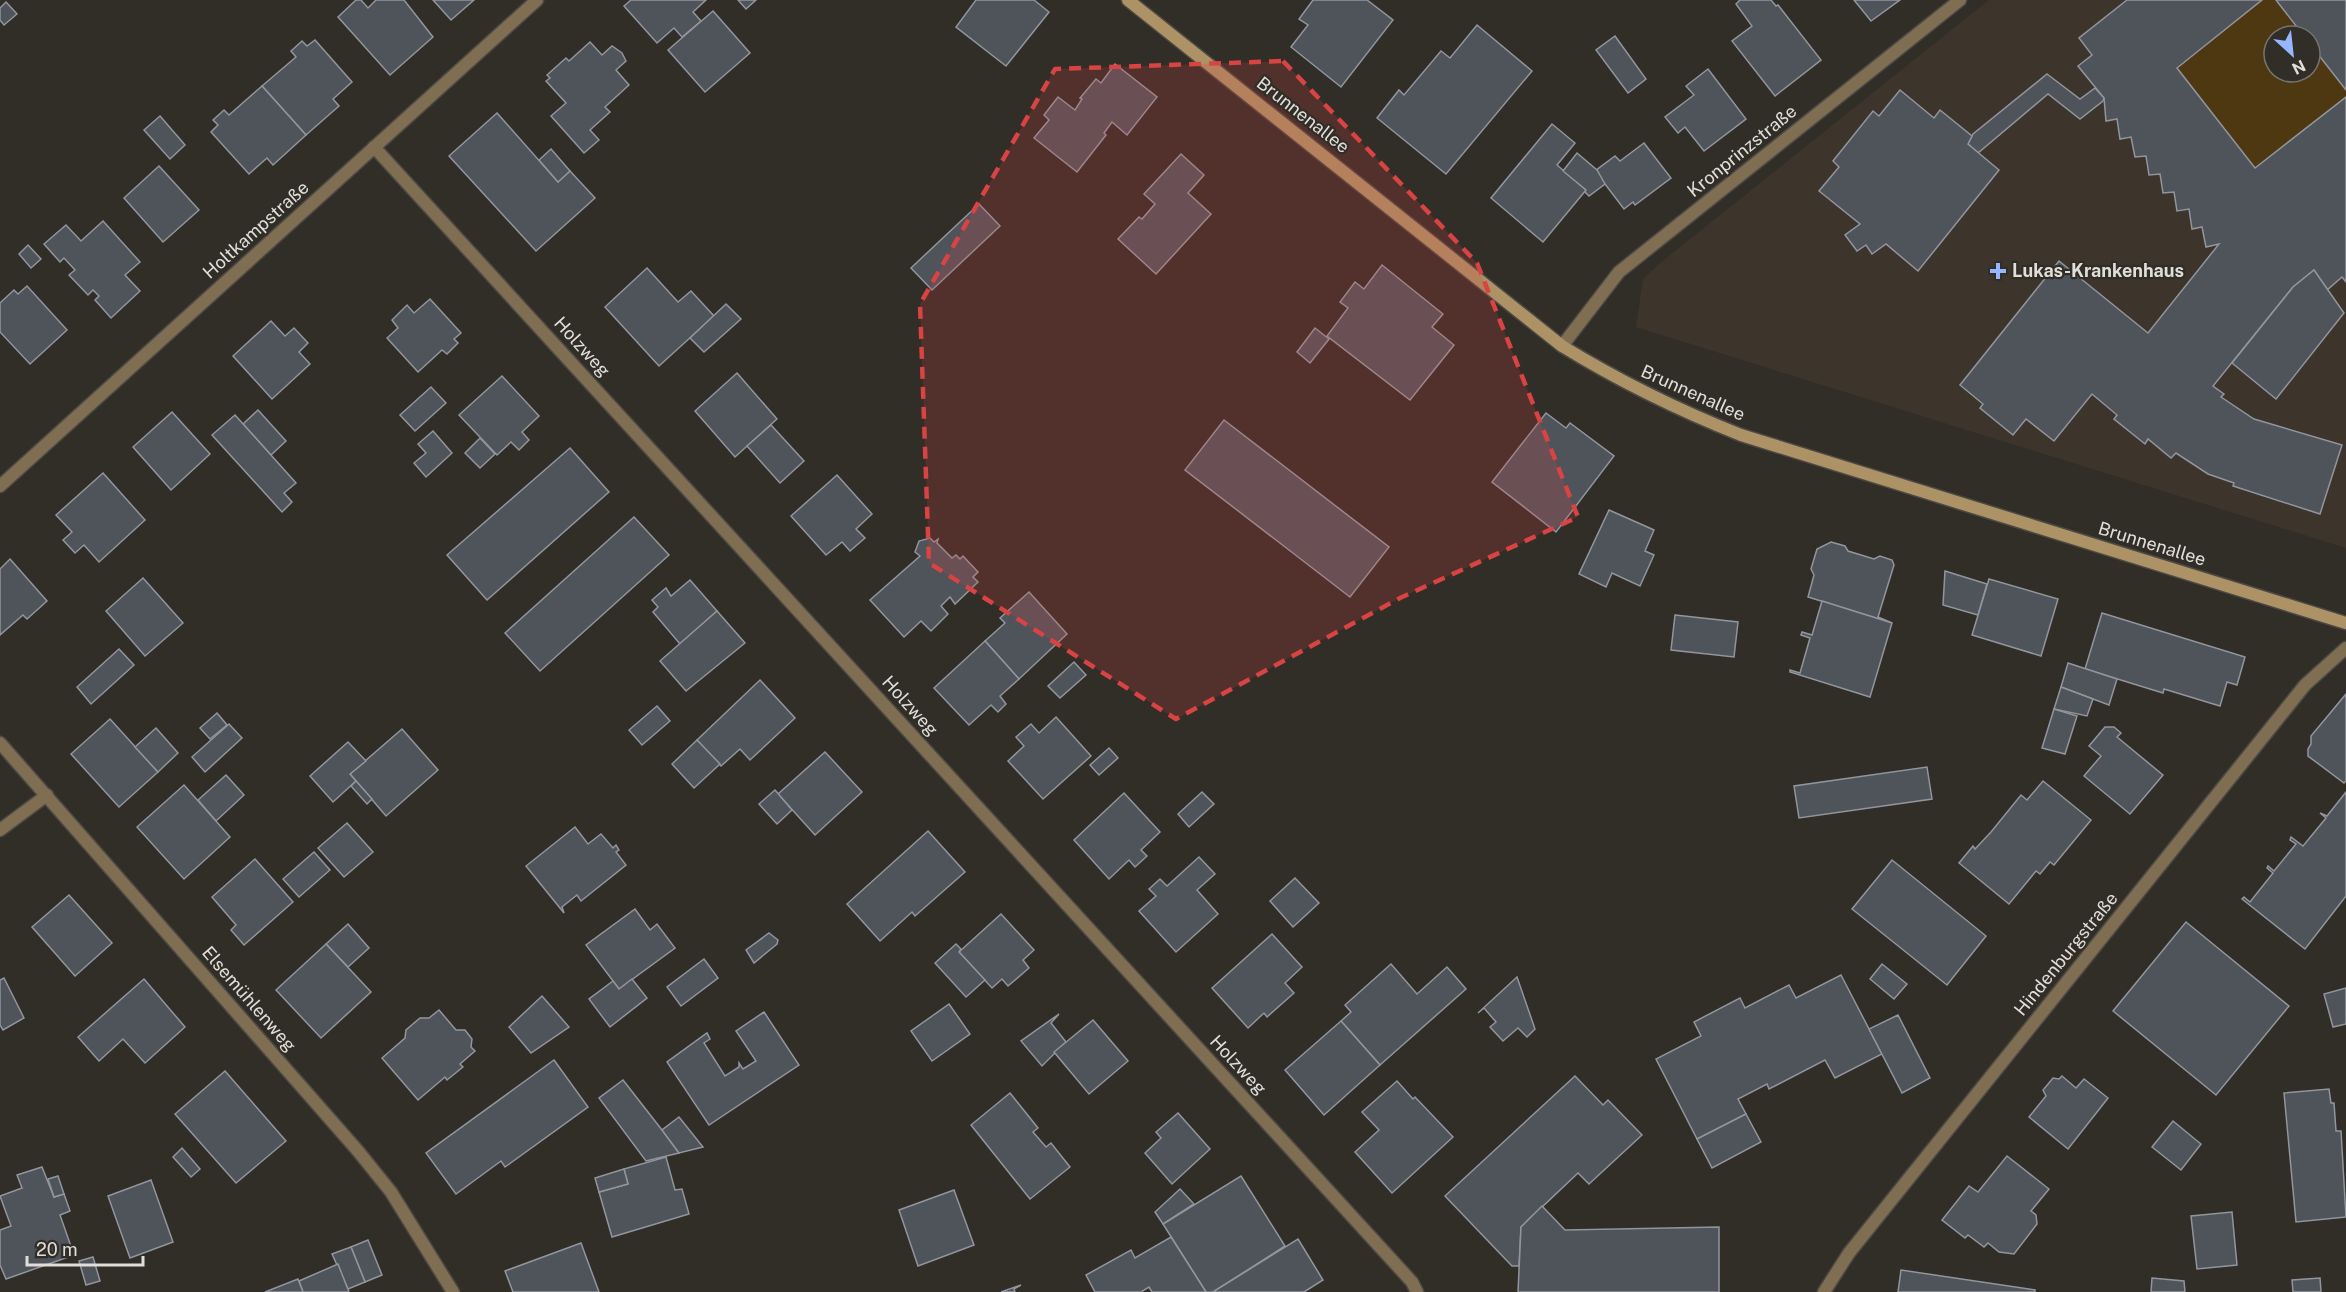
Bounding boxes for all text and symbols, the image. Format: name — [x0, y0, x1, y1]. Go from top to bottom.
north arrow — [2262, 24, 2322, 84]
text: N — [2289, 56, 2308, 78]
street label: Brunnenallee — [1253, 72, 1354, 157]
street label: Kronprinzstraße — [1683, 100, 1801, 201]
street label: Holtkampstraße — [198, 177, 313, 283]
place label: Lukas-Krankenhaus — [2012, 260, 2184, 281]
marker: Lukas-Krankenhaus — [1989, 262, 2007, 280]
street label: Holzweg — [550, 312, 615, 381]
street label: Brunnenallee — [1638, 360, 1748, 425]
street label: Brunnenallee — [2096, 517, 2209, 570]
street label: Holzweg — [878, 671, 943, 740]
street label: Hindenburgstraße — [2010, 888, 2122, 1019]
street label: Elsemühlenweg — [198, 942, 301, 1056]
street label: Holzweg — [1206, 1031, 1271, 1099]
scale bar — [27, 1229, 142, 1267]
text: 20 m — [36, 1239, 78, 1260]

